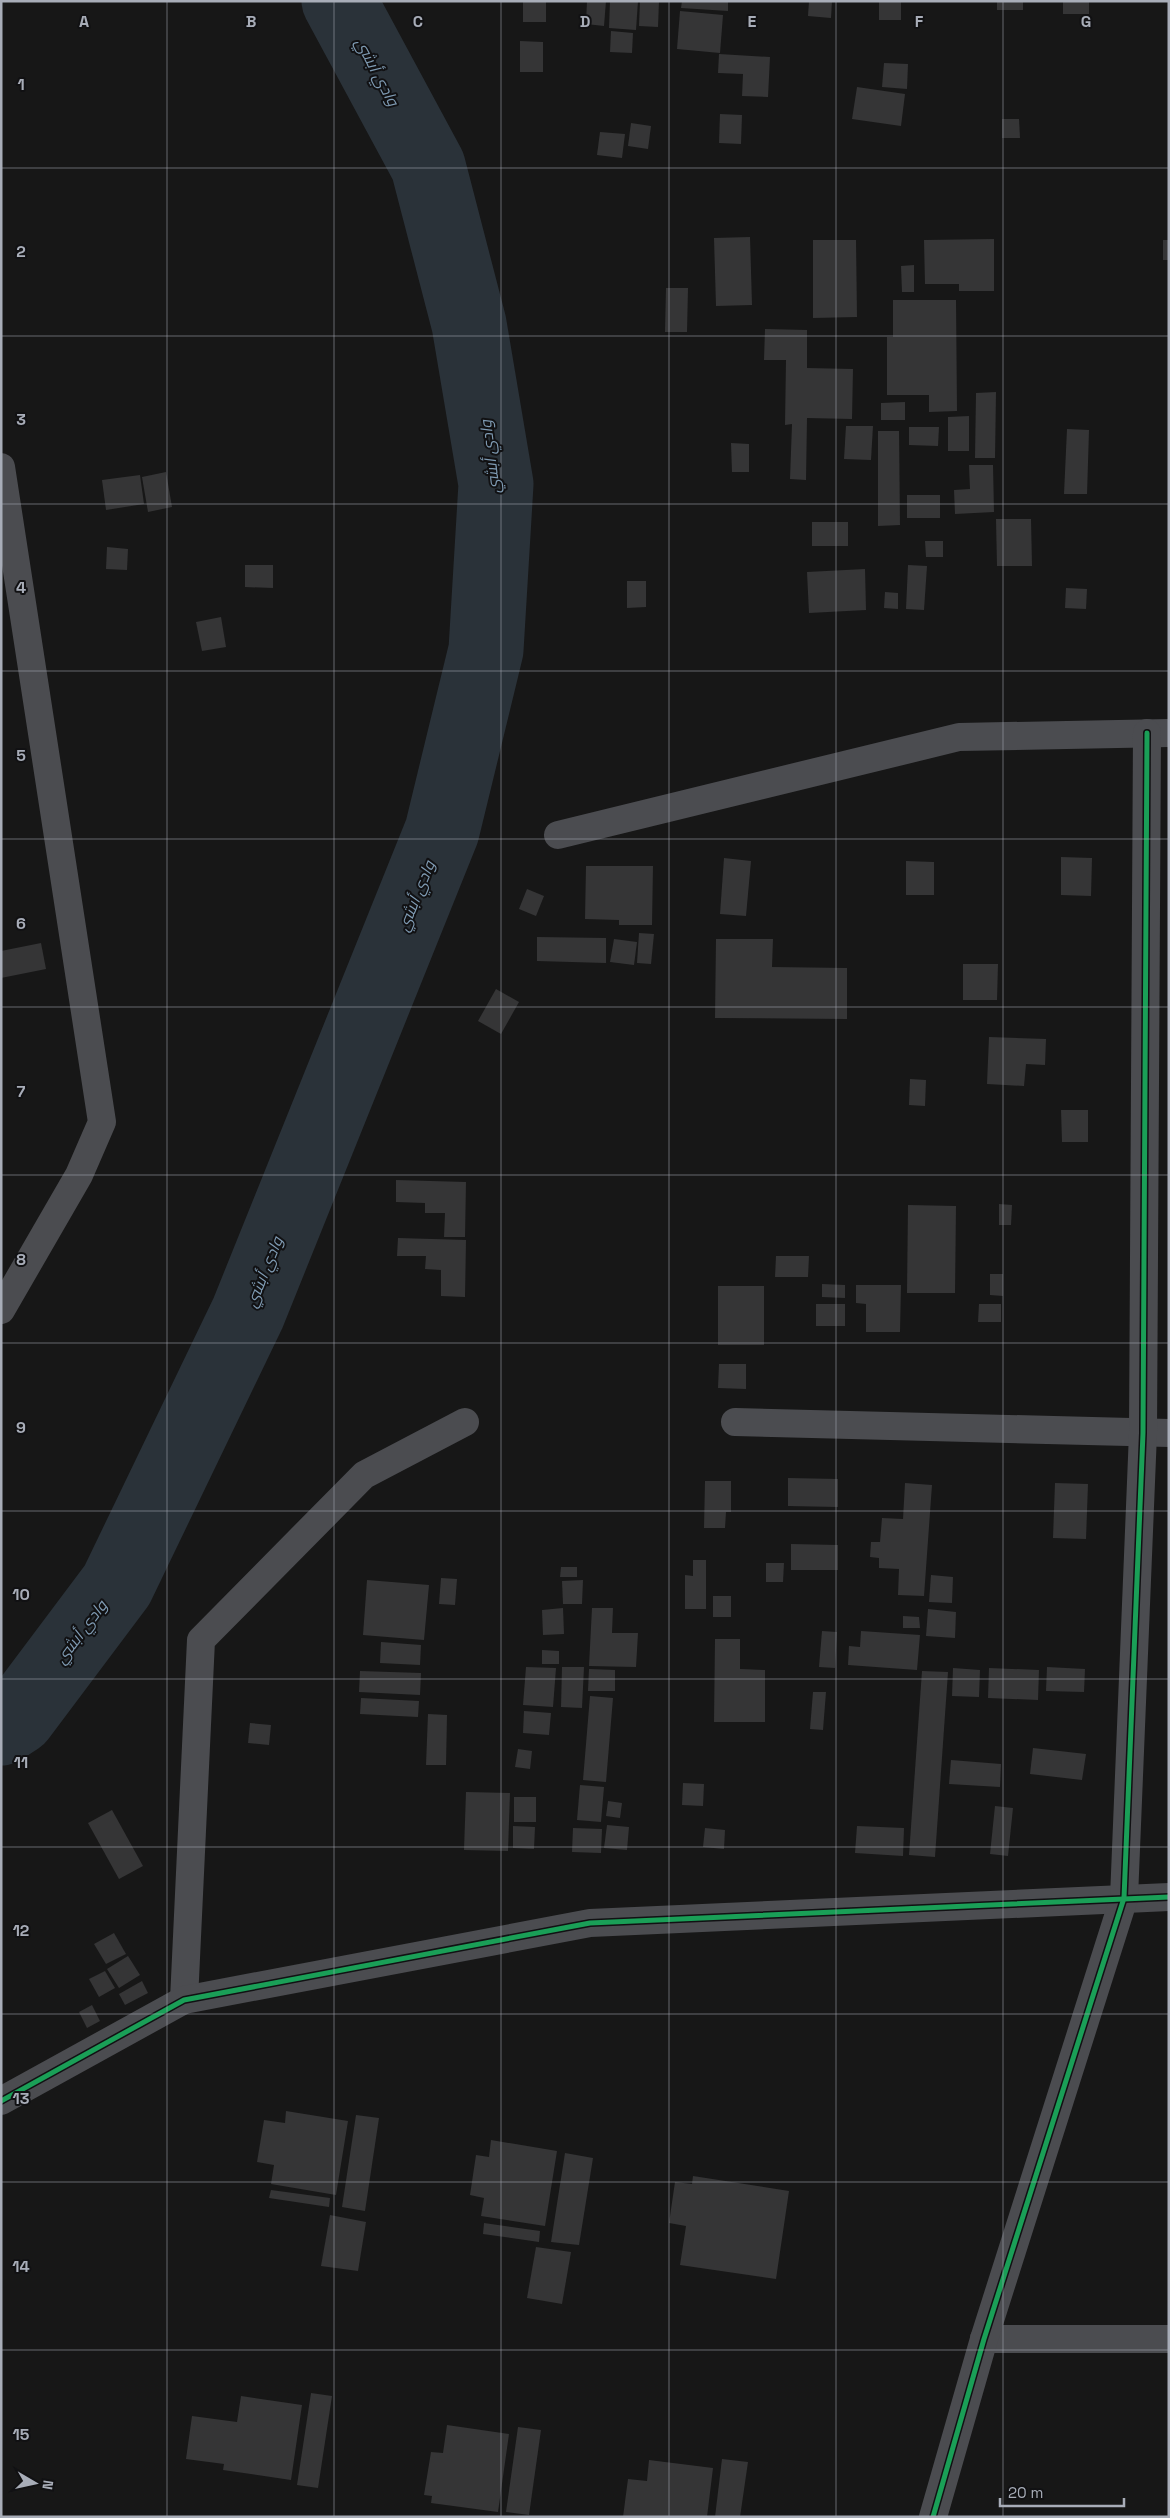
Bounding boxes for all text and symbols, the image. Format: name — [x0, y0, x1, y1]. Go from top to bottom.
text: A — [79, 11, 89, 32]
text: B — [246, 11, 256, 32]
text: C — [413, 11, 423, 32]
text: D — [580, 11, 590, 32]
text: E — [748, 11, 757, 32]
text: F — [915, 11, 924, 32]
text: G — [1081, 11, 1091, 32]
water label: وادي أبشي — [349, 34, 404, 112]
text: 1 — [17, 74, 25, 95]
text: 2 — [16, 241, 26, 262]
text: 3 — [16, 409, 26, 430]
water label: وادي أبشي — [475, 417, 507, 495]
text: 4 — [16, 577, 26, 598]
text: 5 — [16, 745, 26, 766]
water label: وادي أبشي — [392, 857, 442, 935]
text: 6 — [16, 913, 26, 934]
text: 7 — [17, 1081, 26, 1102]
water label: وادي أبشي — [240, 1233, 290, 1311]
text: 8 — [16, 1249, 26, 1270]
text: 9 — [16, 1417, 26, 1438]
text: 10 — [12, 1584, 30, 1605]
water label: وادي أبشي — [50, 1595, 114, 1669]
text: 11 — [14, 1752, 28, 1773]
text: 12 — [13, 1920, 29, 1941]
text: 13 — [13, 2088, 30, 2109]
text: 14 — [12, 2256, 30, 2277]
text: 15 — [13, 2424, 30, 2445]
north arrow — [10, 2458, 60, 2508]
scale bar — [1000, 2476, 1124, 2508]
text: N — [38, 2479, 57, 2491]
text: 20 m — [1008, 2483, 1043, 2502]

